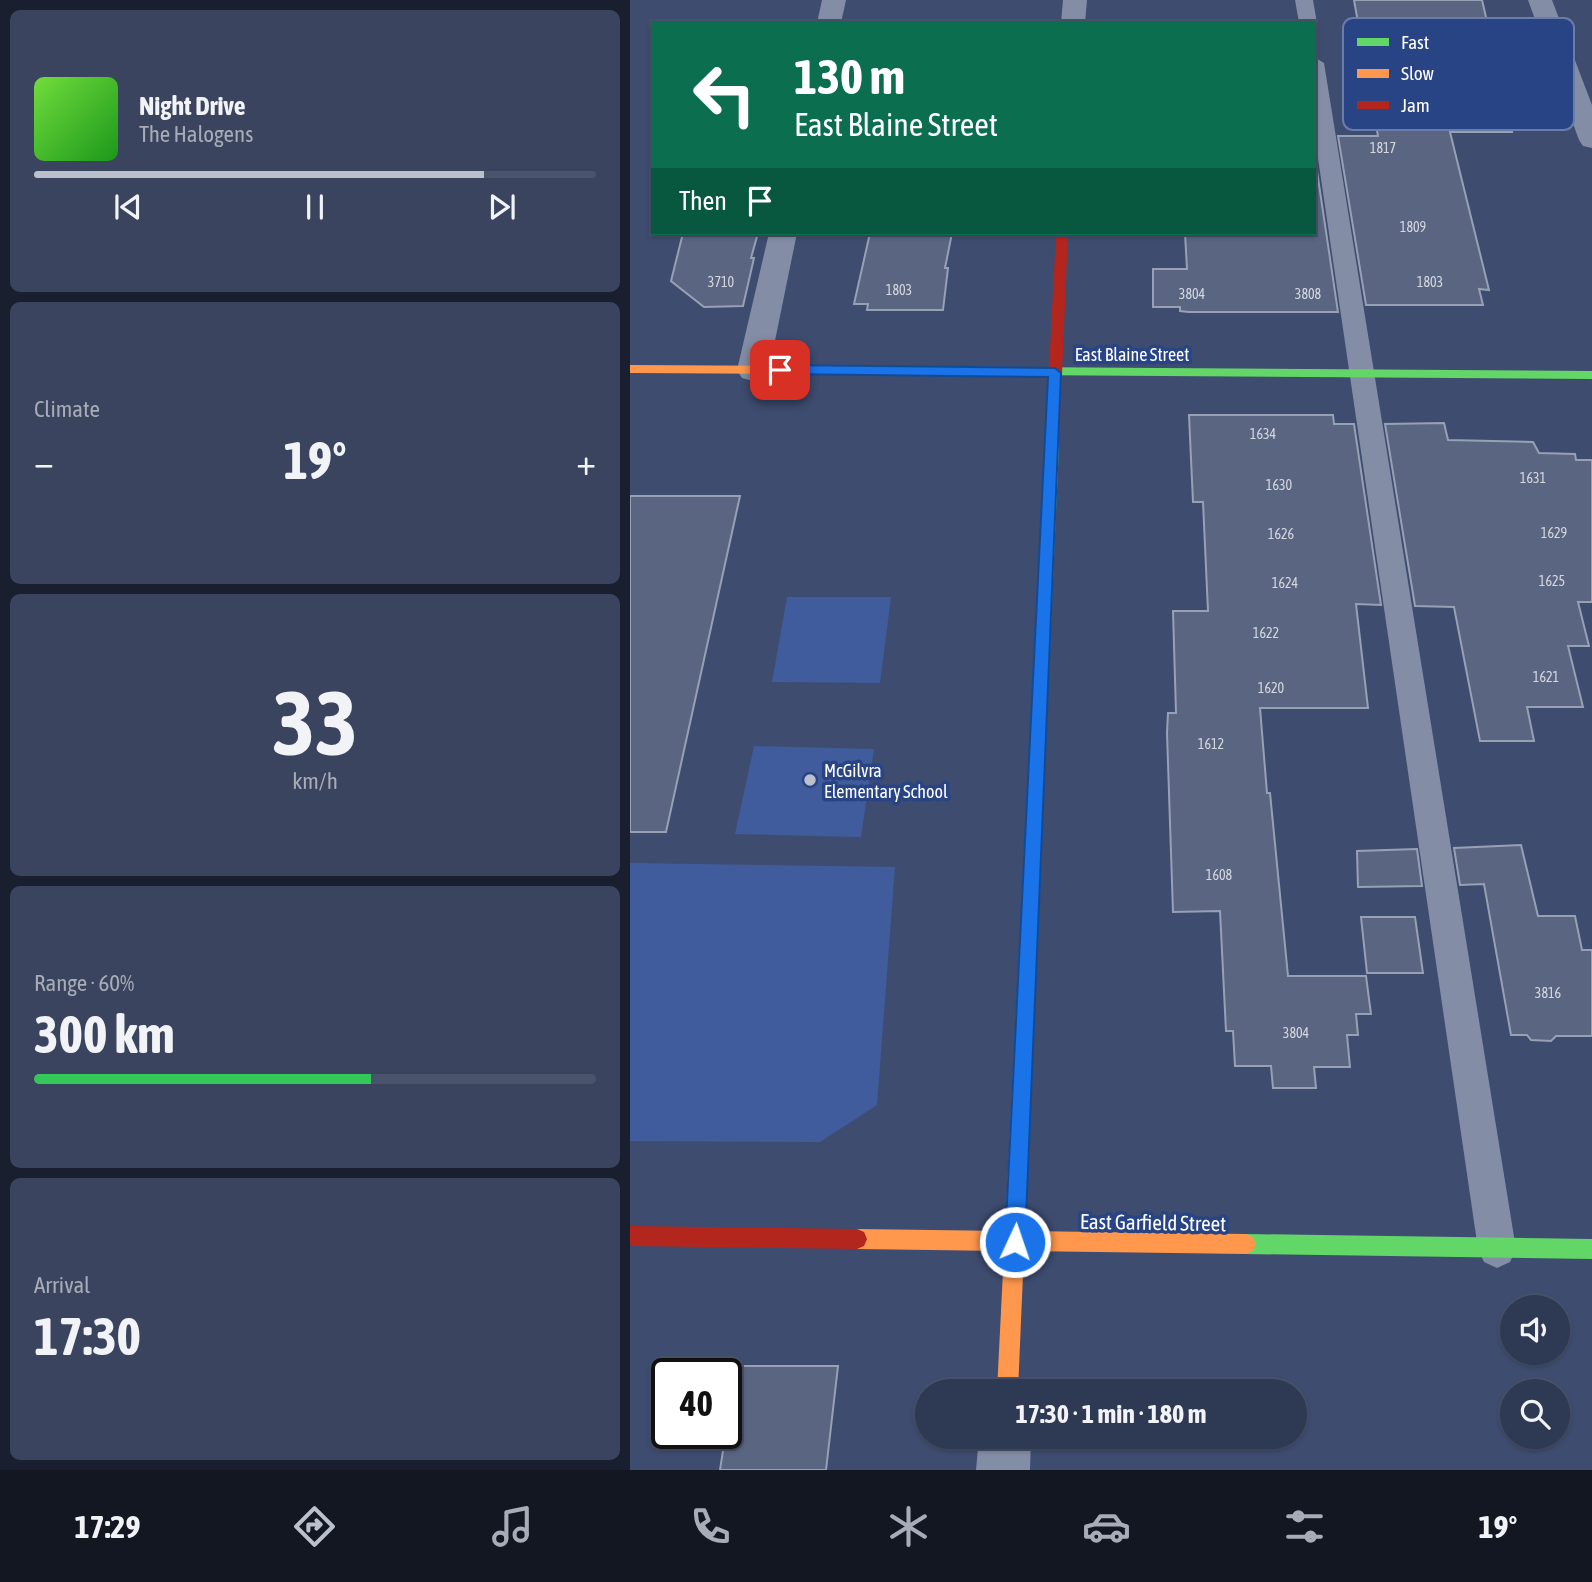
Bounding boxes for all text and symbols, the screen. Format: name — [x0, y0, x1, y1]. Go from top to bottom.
legend — [1343, 18, 1574, 130]
text: Fast — [1401, 31, 1429, 53]
text: 130 m — [794, 48, 905, 104]
icon: left — [679, 49, 770, 140]
text: Slow — [1401, 62, 1435, 84]
text: Night Drive — [139, 91, 246, 121]
text: Jam — [1401, 94, 1430, 116]
text: East Blaine Street — [794, 106, 998, 143]
text: The Halogens — [139, 121, 253, 147]
house number: 1817 — [1370, 140, 1396, 156]
icon: arrive — [741, 182, 779, 220]
text: Then — [679, 186, 727, 216]
icon: previous — [109, 188, 147, 226]
icon: pause — [296, 188, 334, 226]
icon: next — [483, 188, 521, 226]
house number: 1809 — [1400, 219, 1426, 235]
house number: 3710 — [708, 274, 735, 290]
house number: 1803 — [1417, 274, 1443, 290]
house number: 1803 — [886, 282, 912, 298]
house number: 3804 — [1179, 286, 1206, 302]
house number: 3808 — [1295, 286, 1322, 302]
pin — [750, 340, 810, 400]
street label: East Blaine Street — [1075, 344, 1189, 365]
icon: arrive — [761, 351, 799, 389]
text: Climate — [34, 396, 100, 422]
house number: 1634 — [1250, 426, 1277, 442]
text: 19° — [283, 430, 347, 490]
text: − — [34, 440, 54, 483]
text: + — [576, 440, 596, 483]
house number: 1631 — [1520, 470, 1546, 486]
house number: 1630 — [1266, 477, 1293, 493]
house number: 1629 — [1541, 525, 1567, 541]
house number: 1626 — [1268, 526, 1295, 542]
house number: 1625 — [1539, 573, 1565, 589]
house number: 1624 — [1272, 575, 1299, 591]
house number: 1622 — [1253, 625, 1279, 641]
house number: 1621 — [1533, 669, 1559, 685]
text: 33 — [272, 670, 358, 774]
house number: 1620 — [1258, 680, 1285, 696]
house number: 1612 — [1198, 736, 1224, 752]
place label: McGilvra Elementary School — [824, 760, 948, 802]
text: km/h — [292, 768, 338, 794]
marker: McGilvra Elementary School — [802, 772, 818, 788]
house number: 1608 — [1206, 867, 1233, 883]
text: Range · 60% — [34, 970, 134, 996]
house number: 3816 — [1535, 985, 1562, 1001]
text: 300 km — [34, 1004, 175, 1064]
house number: 3804 — [1283, 1025, 1310, 1041]
position arrow — [978, 1205, 1052, 1279]
street label: East Garfield Street — [1080, 1209, 1226, 1235]
text: Arrival — [34, 1272, 90, 1298]
map controls — [1500, 1295, 1570, 1449]
button: sound — [1500, 1295, 1570, 1365]
text: 17:30 — [34, 1306, 141, 1366]
speed limit sign: 40 — [651, 1358, 742, 1449]
button: search — [1500, 1379, 1570, 1449]
text: 17:30 · 1 min · 180 m — [1016, 1399, 1206, 1429]
icon: directions — [290, 1502, 339, 1551]
icon: music — [488, 1502, 537, 1551]
icon: phone — [686, 1502, 735, 1551]
icon: climate — [884, 1502, 933, 1551]
icon: car — [1082, 1502, 1131, 1551]
icon: filters — [1280, 1502, 1329, 1551]
text: 17:29 — [75, 1508, 140, 1545]
text: 19° — [1478, 1508, 1517, 1545]

